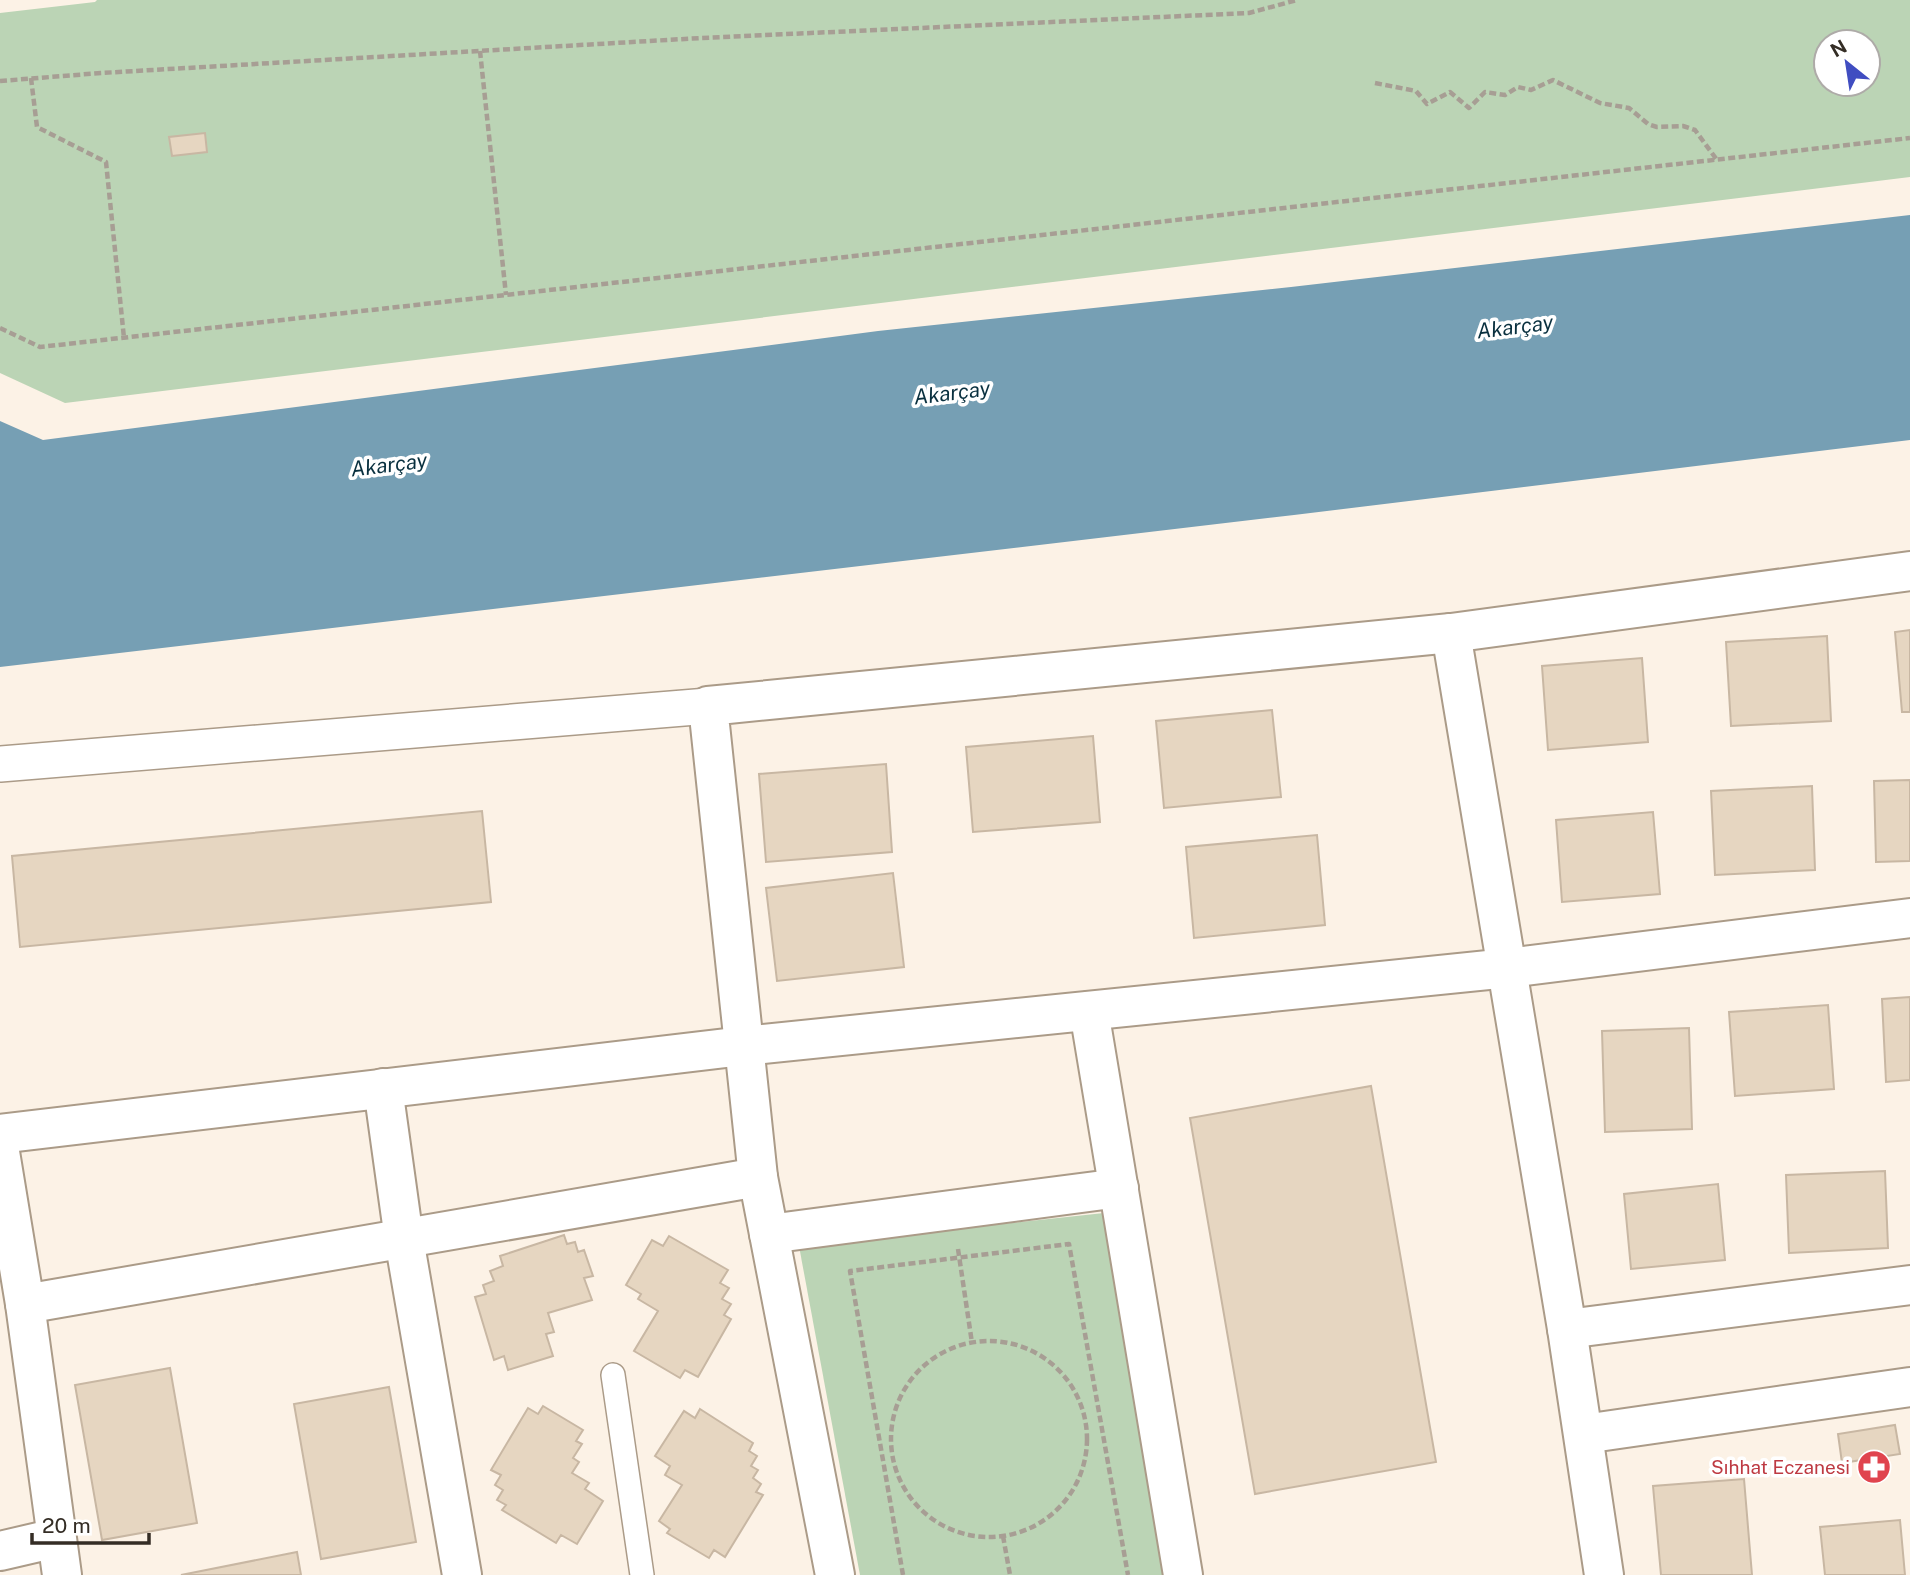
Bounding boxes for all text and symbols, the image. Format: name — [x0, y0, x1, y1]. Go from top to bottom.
north arrow — [1812, 28, 1882, 98]
text: N — [1827, 35, 1850, 62]
water label: Akarçay — [1475, 309, 1555, 344]
water label: Akarçay — [912, 375, 992, 410]
water label: Akarçay — [349, 447, 429, 482]
pharmacy icon: Sıhhat Eczanesi — [1855, 1448, 1893, 1486]
place label: Sıhhat Eczanesi — [1711, 1456, 1850, 1478]
scale bar — [32, 1502, 149, 1546]
text: 20 m — [42, 1513, 91, 1538]

